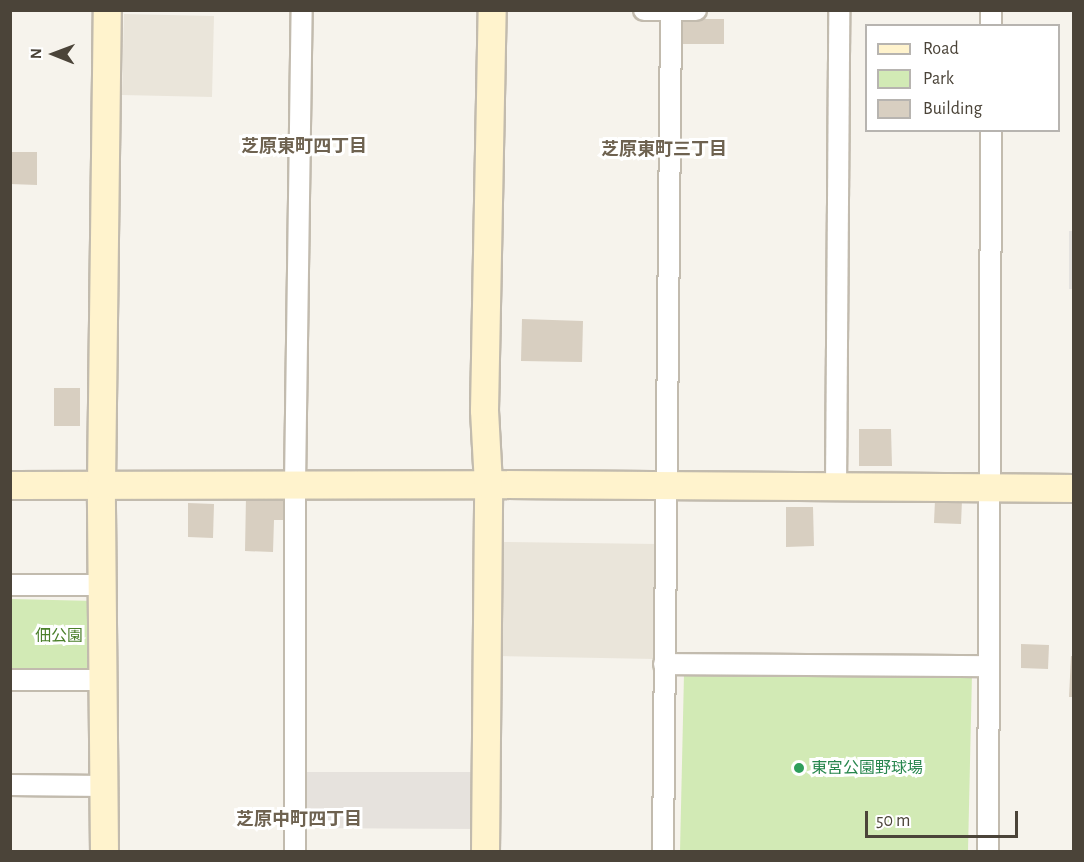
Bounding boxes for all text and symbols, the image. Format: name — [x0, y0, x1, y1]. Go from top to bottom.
north arrow — [24, 24, 84, 84]
legend — [865, 24, 1060, 132]
text: Road — [923, 40, 959, 58]
text: N — [28, 48, 44, 59]
text: Park — [923, 70, 954, 88]
text: Building — [923, 100, 982, 118]
district label: 芝原東町四丁目 — [241, 136, 367, 158]
district label: 芝原東町三丁目 — [601, 139, 727, 161]
park label: 佃公園 — [35, 626, 83, 646]
place label: 東宮公園野球場 — [811, 758, 923, 778]
marker: 東宮公園野球場 — [792, 761, 806, 775]
scale bar — [868, 799, 1021, 837]
district label: 芝原中町四丁目 — [236, 809, 362, 831]
text: 50 m — [876, 812, 910, 830]

